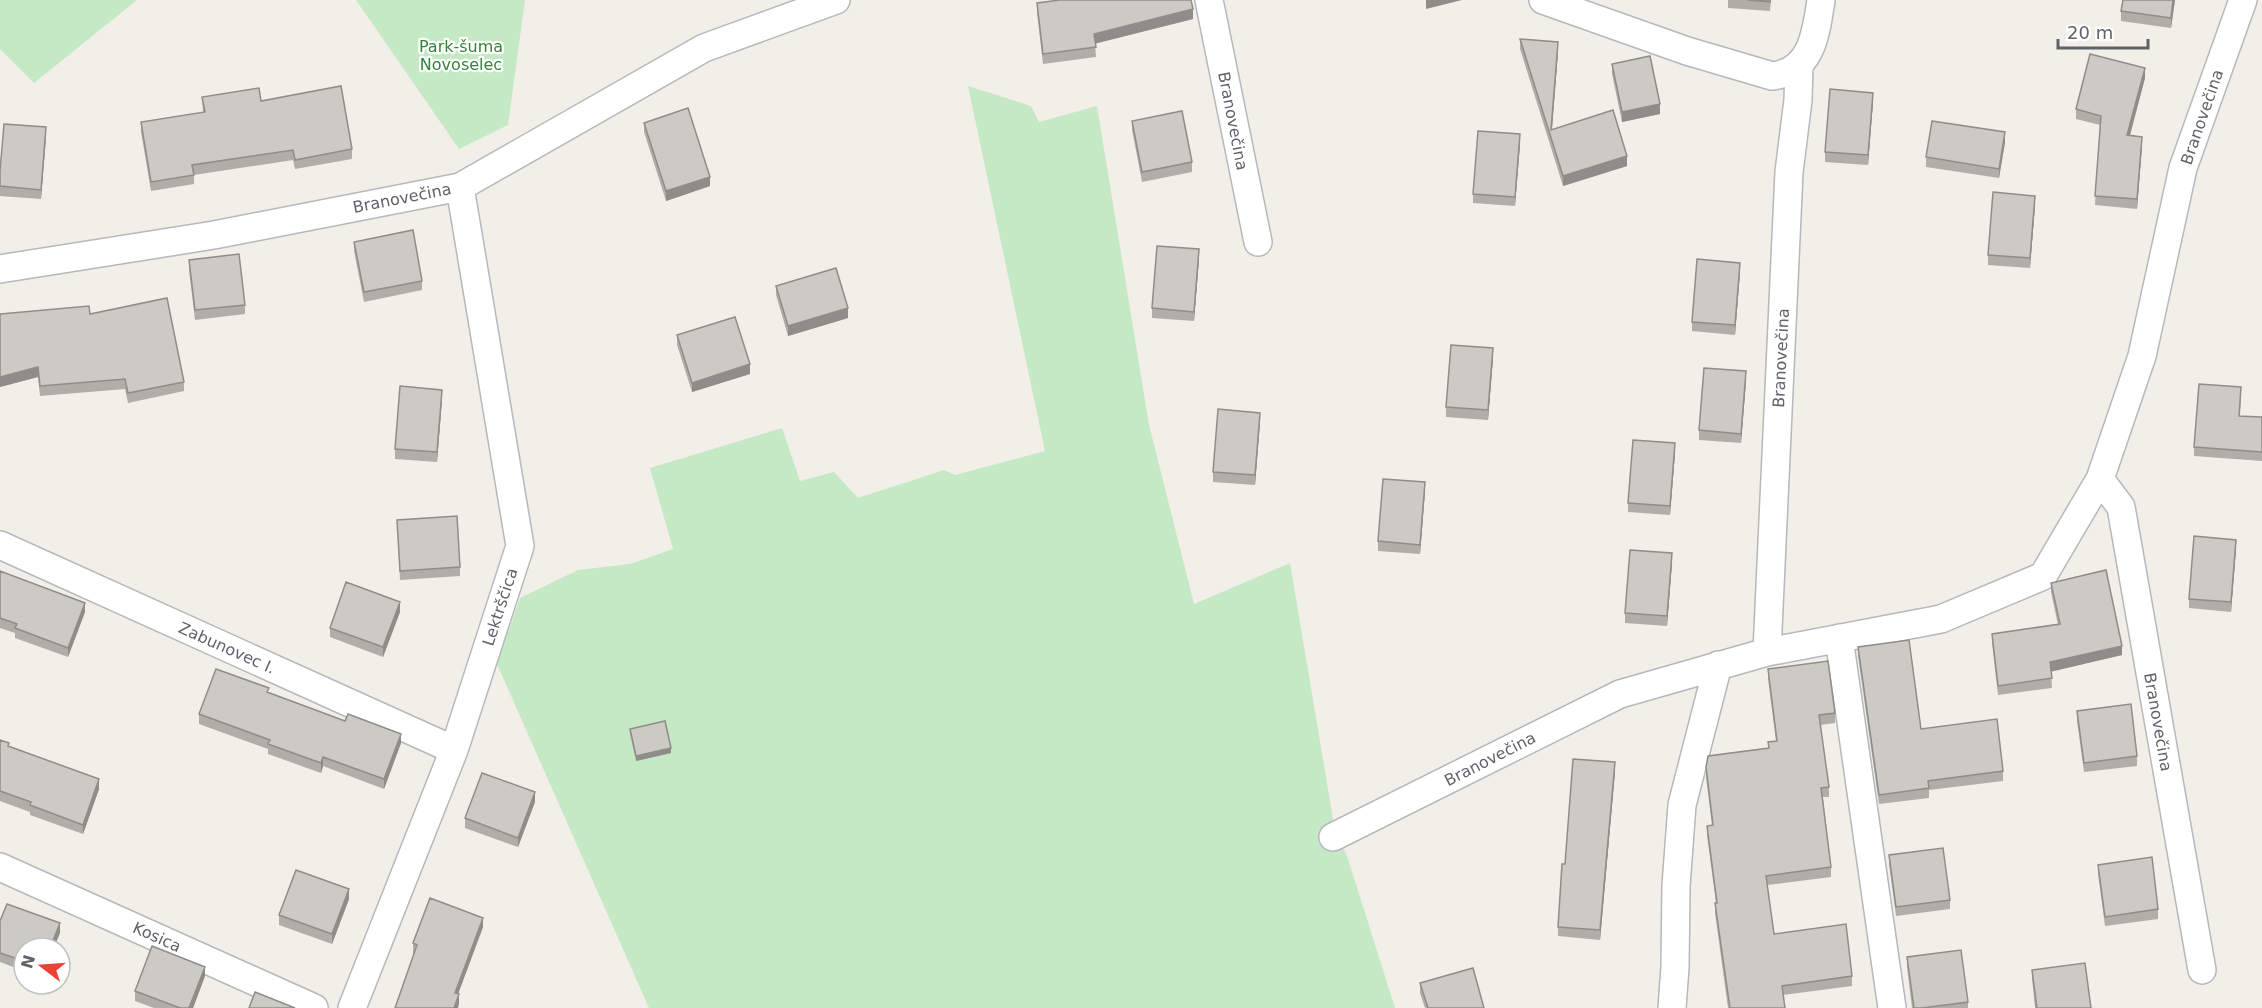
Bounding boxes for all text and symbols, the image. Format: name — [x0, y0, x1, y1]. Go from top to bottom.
scale bar — [2058, 12, 2148, 50]
text: 20 m — [2067, 22, 2113, 43]
park label: Park-šuma Novoselec — [419, 37, 503, 74]
street label: Branovečina — [2177, 67, 2227, 167]
street label: Branovečina — [1214, 70, 1252, 172]
street label: Branovečina — [351, 179, 453, 217]
street label: Branovečina — [1769, 308, 1793, 408]
street label: Lektrščica — [478, 566, 522, 648]
street label: Zabunovec I. — [176, 618, 278, 678]
street label: Branovečina — [2140, 671, 2176, 773]
street label: Branovečina — [1441, 728, 1539, 790]
street label: Kosica — [130, 918, 184, 956]
north arrow — [12, 936, 72, 996]
text: N — [17, 953, 39, 971]

